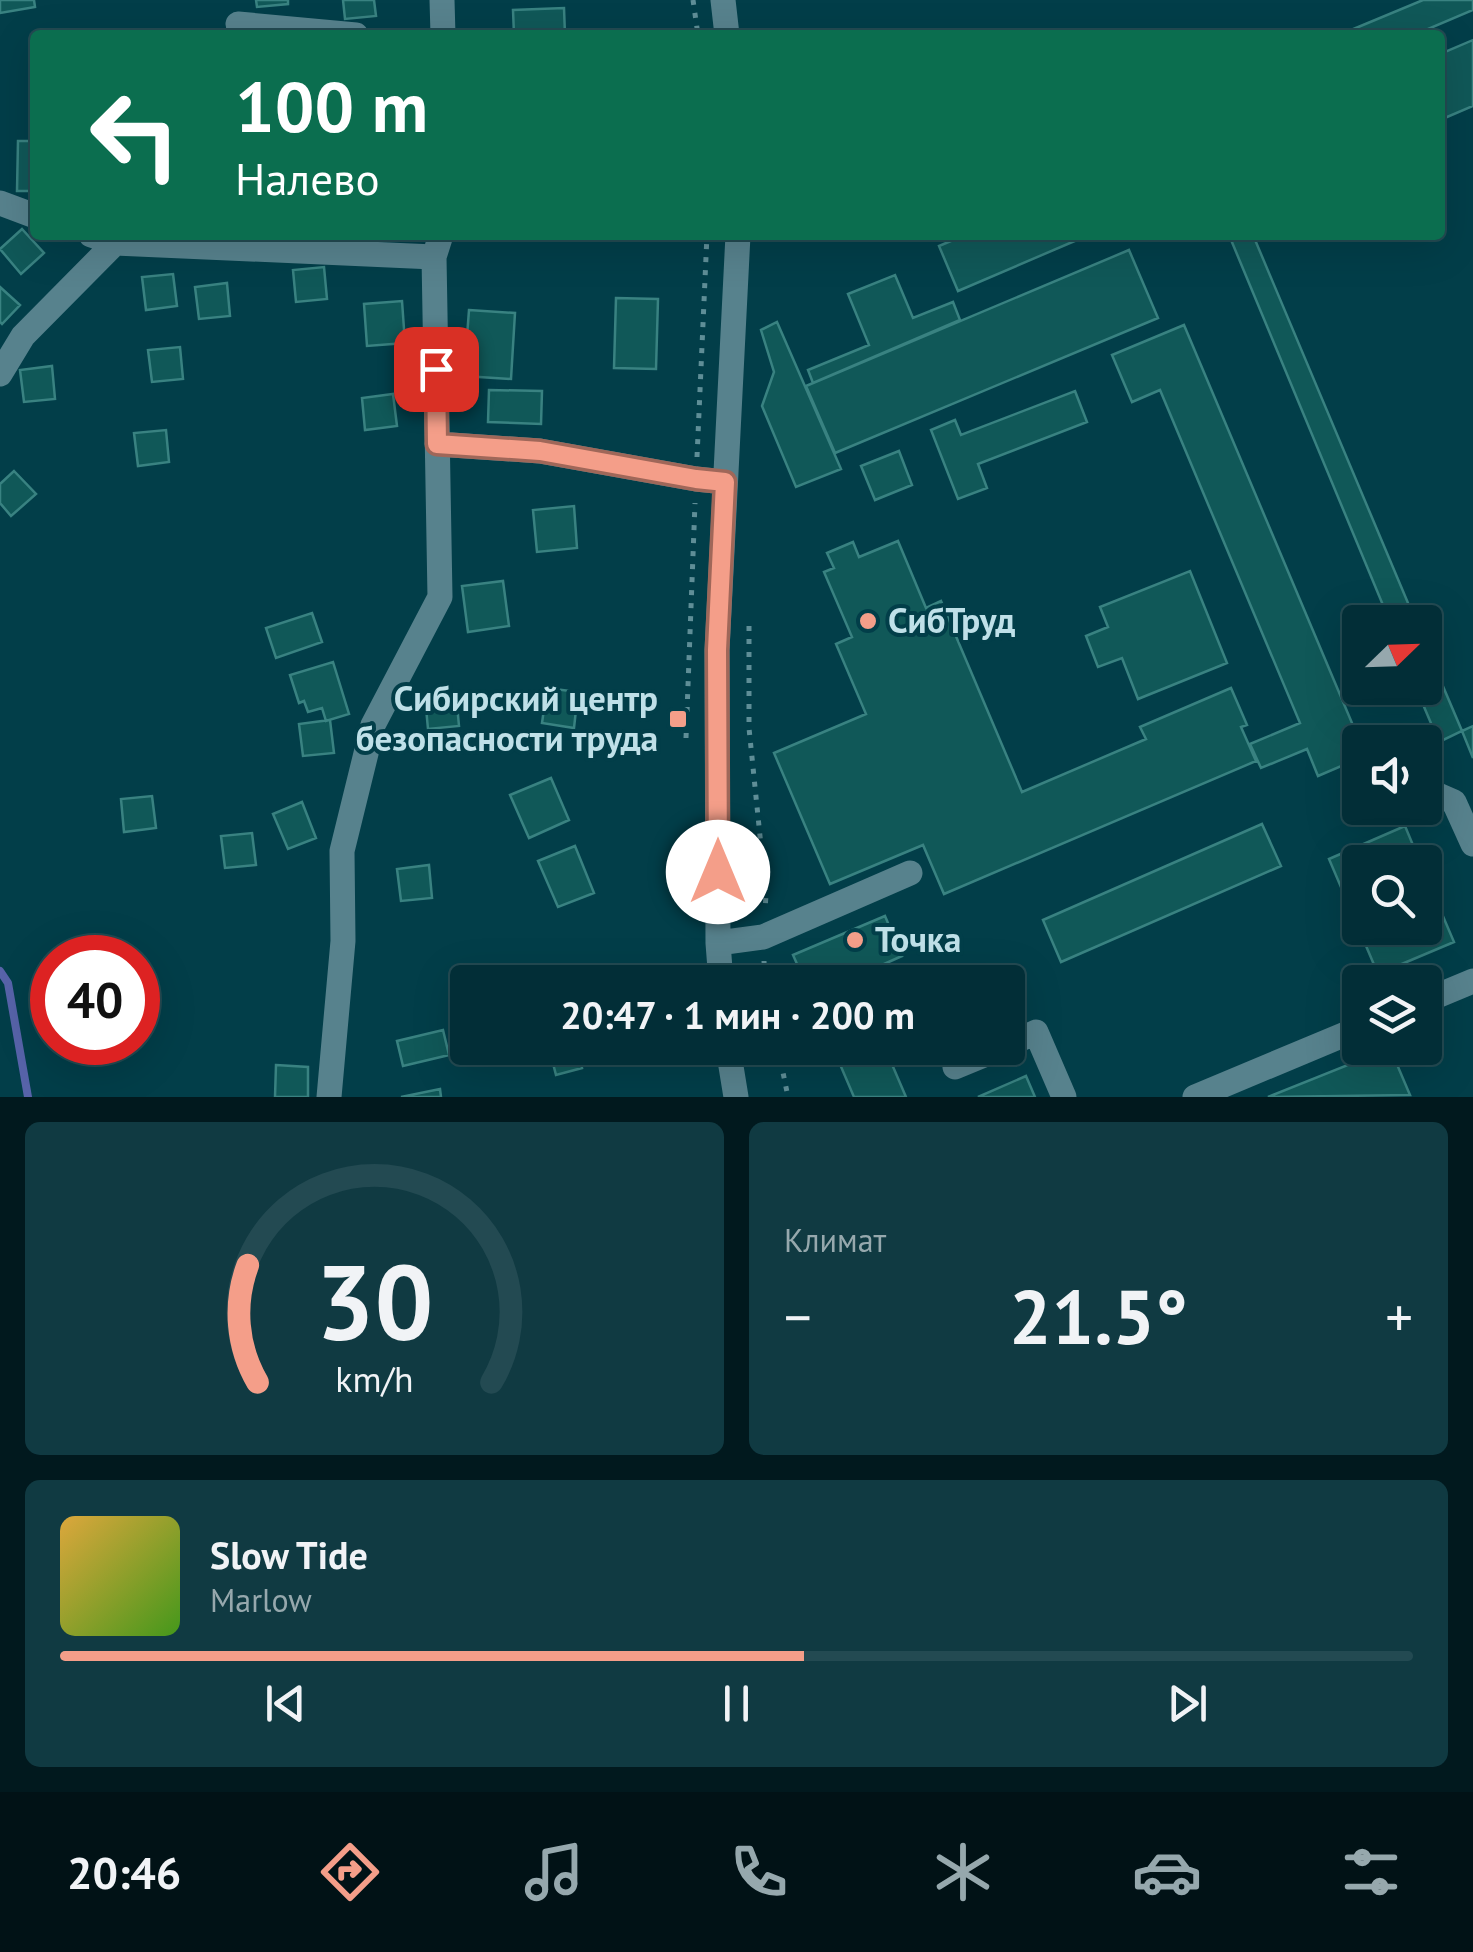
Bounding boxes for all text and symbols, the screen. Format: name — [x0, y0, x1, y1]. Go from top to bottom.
text: 100 m — [235, 61, 428, 151]
icon: left — [70, 70, 200, 200]
text: Налево — [235, 149, 380, 207]
pin — [394, 327, 479, 412]
icon: arrive — [409, 342, 464, 397]
place label: СибТруд — [888, 597, 1015, 643]
north arrow — [1342, 605, 1442, 705]
map controls — [1342, 605, 1442, 1065]
marker: СибТруд — [857, 610, 879, 632]
place label: Сибирский центр безопасности труда — [356, 675, 658, 761]
marker: Сибирский центр безопасности труда — [667, 708, 689, 730]
button: sound — [1342, 725, 1442, 825]
position arrow — [666, 820, 770, 924]
button: search — [1342, 845, 1442, 945]
place label: Точка — [875, 916, 961, 962]
marker: Точка — [844, 929, 866, 951]
speed limit sign: 40 — [30, 935, 160, 1065]
button: layers — [1342, 965, 1442, 1065]
text: 20:47 · 1 мин · 200 m — [560, 990, 915, 1039]
text: Климат — [784, 1219, 886, 1261]
text: 30 — [316, 1234, 433, 1369]
text: 21.5° — [1009, 1268, 1188, 1365]
text: − — [784, 1281, 812, 1352]
text: + — [1385, 1281, 1413, 1352]
text: km/h — [335, 1356, 414, 1402]
text: Slow Tide — [210, 1530, 368, 1579]
text: Marlow — [210, 1579, 312, 1621]
icon: previous — [258, 1676, 313, 1731]
icon: pause — [709, 1676, 764, 1731]
icon: next — [1160, 1676, 1215, 1731]
icon: directions — [315, 1837, 385, 1907]
icon: music — [519, 1837, 589, 1907]
icon: phone — [724, 1837, 794, 1907]
icon: climate — [928, 1837, 998, 1907]
icon: car — [1132, 1837, 1202, 1907]
icon: filters — [1336, 1837, 1406, 1907]
text: 20:46 — [67, 1843, 181, 1901]

